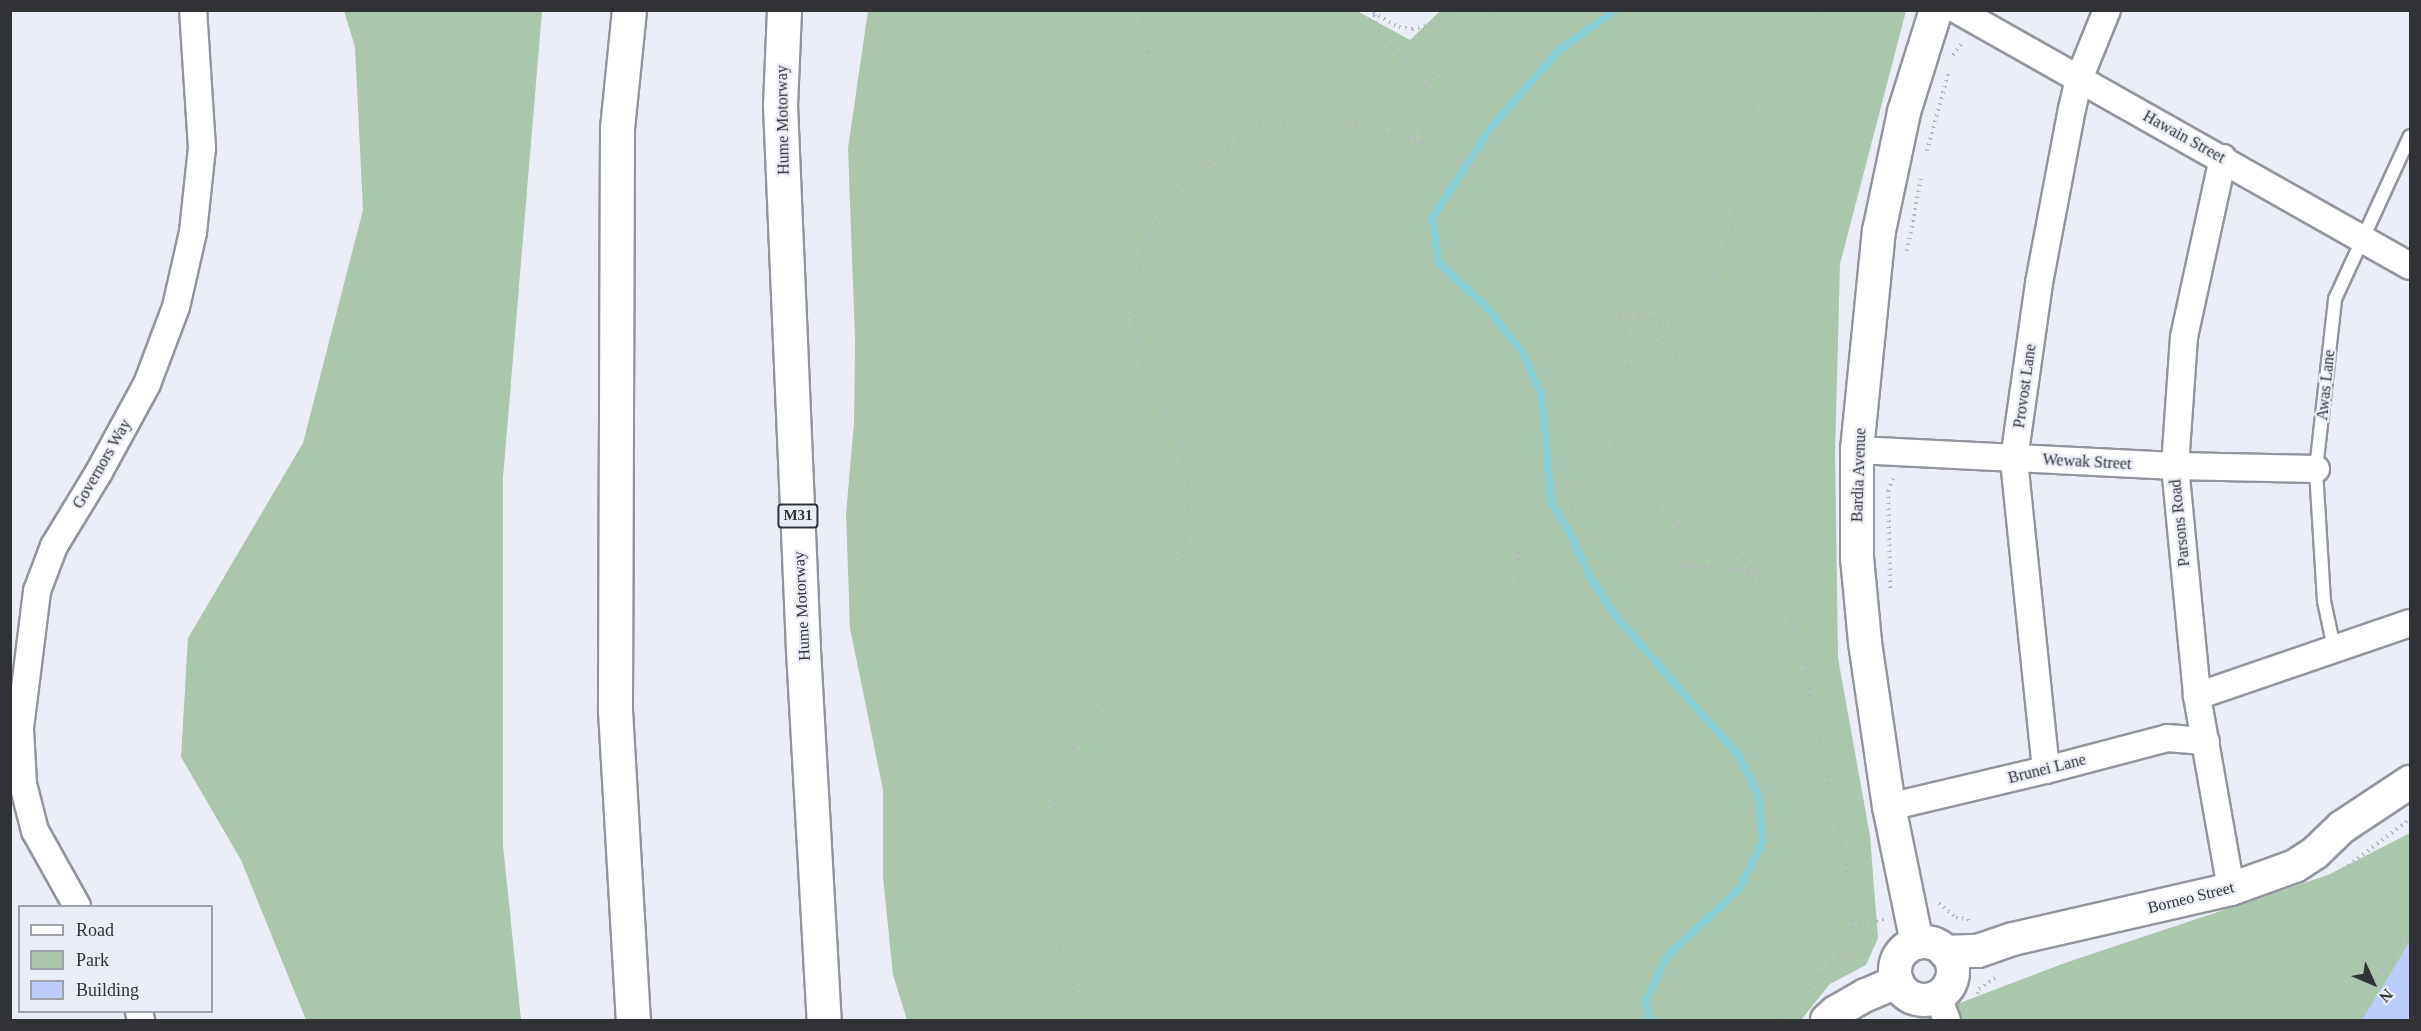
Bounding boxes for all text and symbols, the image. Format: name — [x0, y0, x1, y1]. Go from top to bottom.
street label: Hume Motorway — [772, 65, 794, 175]
street label: Hawain Street — [2140, 107, 2228, 167]
street label: Provost Lane — [2010, 343, 2040, 429]
street label: Awas Lane — [2313, 349, 2339, 421]
street label: Governors Way — [69, 416, 135, 512]
street label: Bardia Avenue — [1848, 427, 1870, 523]
street label: Wewak Street — [2042, 450, 2132, 474]
street label: Parsons Road — [2166, 478, 2194, 568]
road number: M31 — [777, 504, 819, 528]
street label: Hume Motorway — [790, 551, 814, 661]
street label: Brunei Lane — [2006, 750, 2088, 788]
street label: Borneo Street — [2146, 878, 2236, 918]
legend — [18, 905, 213, 1013]
text: Road — [76, 920, 114, 940]
text: Park — [76, 950, 109, 970]
north arrow — [2343, 953, 2403, 1013]
text: Building — [76, 980, 139, 1000]
text: N — [2376, 986, 2396, 1006]

